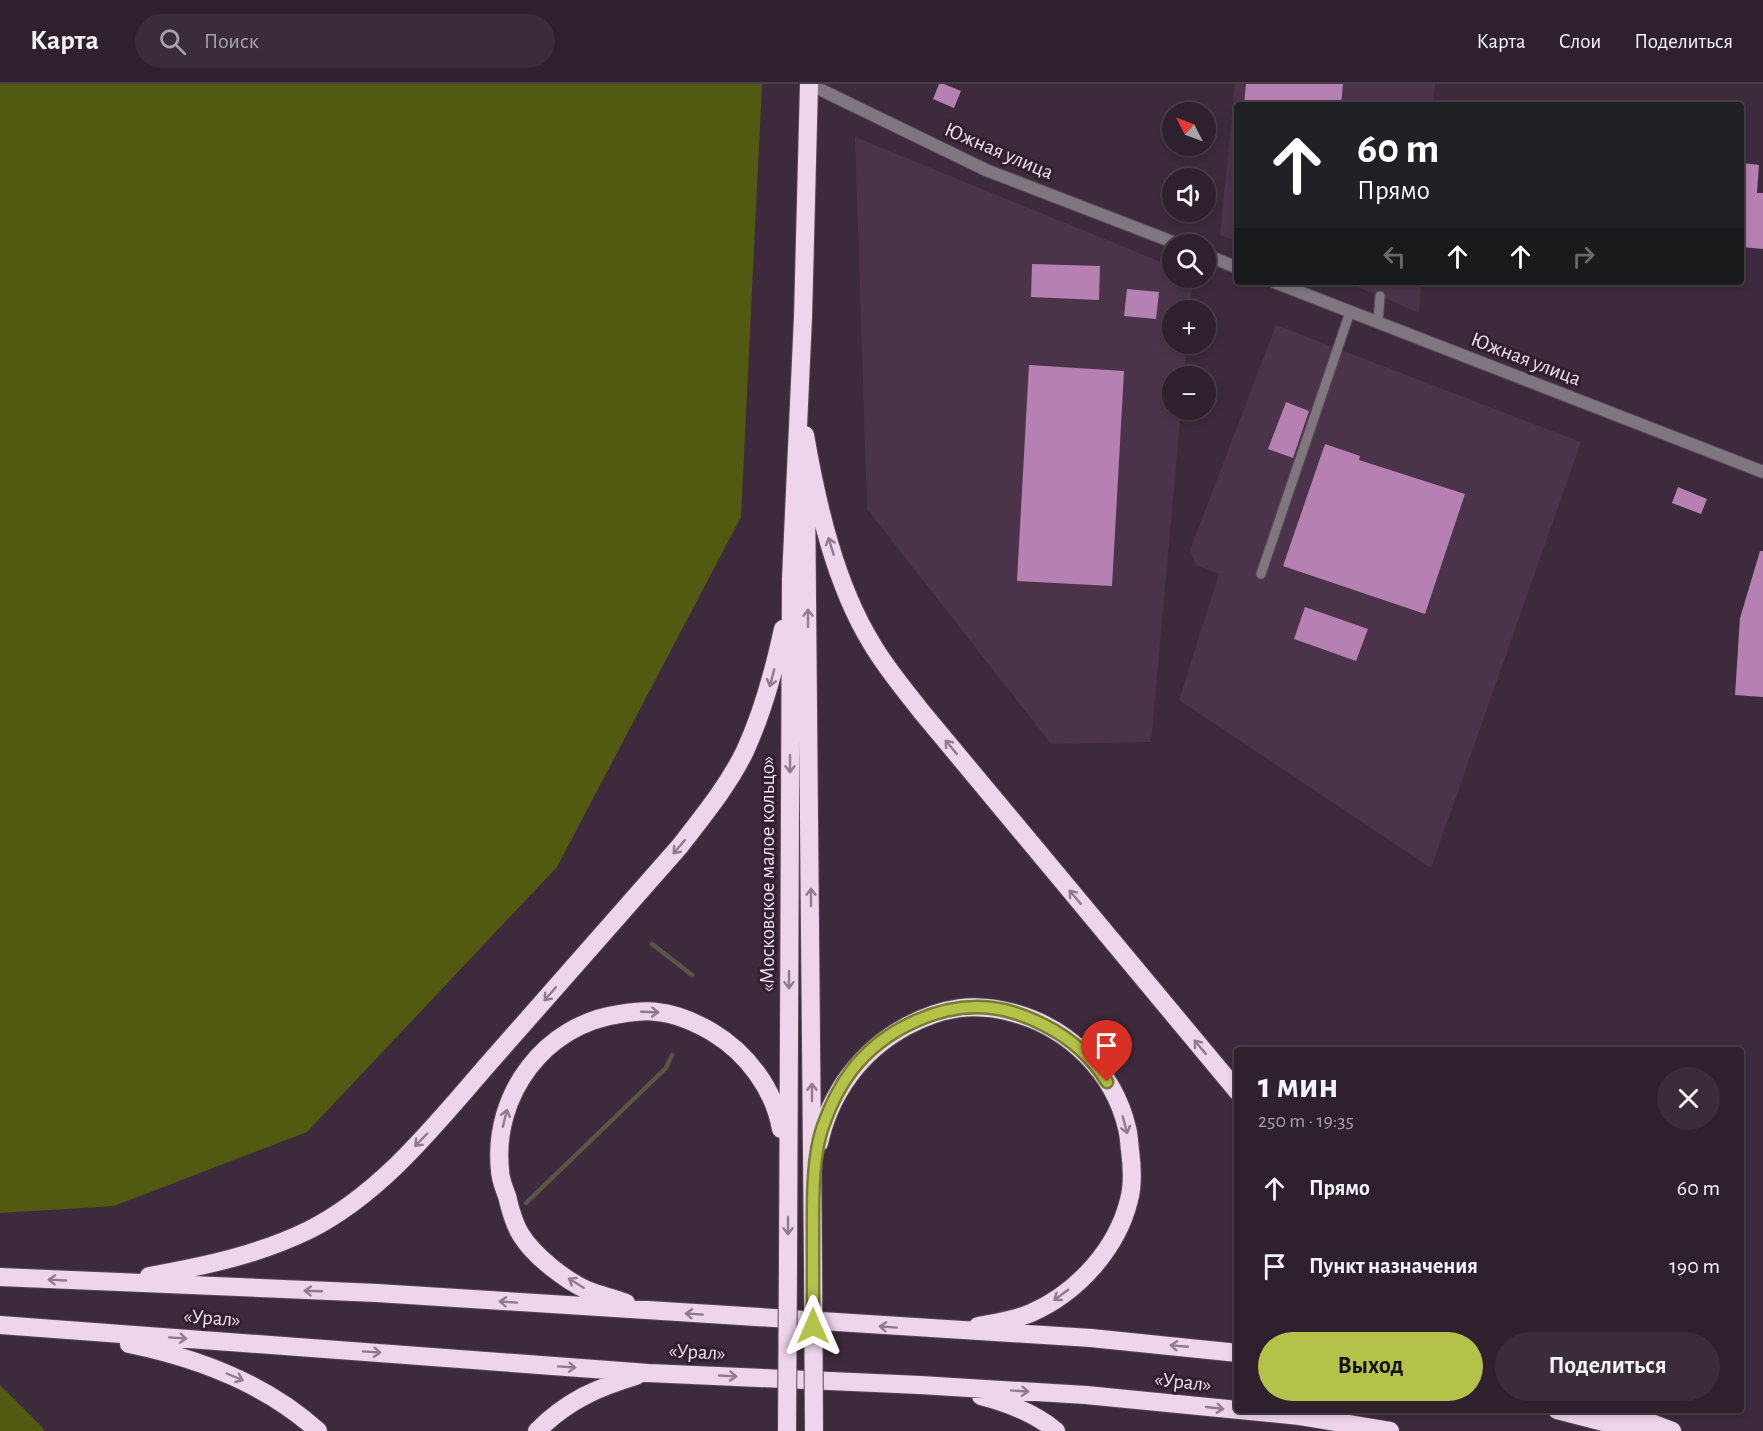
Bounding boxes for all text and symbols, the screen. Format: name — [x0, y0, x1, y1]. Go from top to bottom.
search box — [135, 14, 555, 68]
icon: search — [156, 25, 189, 58]
text: Карта — [30, 27, 99, 55]
text: Поиск — [204, 30, 259, 52]
text: Карта — [1476, 31, 1526, 52]
text: Слои — [1559, 31, 1601, 52]
text: Поделиться — [1634, 31, 1733, 52]
north arrow — [1162, 102, 1216, 156]
map controls — [1162, 102, 1216, 420]
street label: Южная улица — [942, 119, 1057, 183]
icon: ahead — [1258, 126, 1336, 204]
text: 60 m — [1357, 128, 1439, 170]
button: sound — [1162, 168, 1216, 222]
text: Прямо — [1357, 177, 1430, 204]
button: search — [1162, 234, 1216, 288]
icon: left — [1378, 240, 1411, 273]
icon: ahead — [1441, 240, 1474, 273]
icon: ahead — [1504, 240, 1537, 273]
icon: right — [1567, 240, 1600, 273]
button: + — [1162, 300, 1216, 354]
street label: Южная улица — [1468, 328, 1584, 390]
button: − — [1162, 366, 1216, 420]
one-way arrow — [825, 537, 836, 556]
one-way arrow — [802, 608, 814, 628]
one-way arrow — [765, 668, 777, 687]
one-way arrow — [944, 739, 957, 755]
one-way arrow — [784, 753, 796, 773]
street label: «Московское малое кольцо» — [757, 756, 778, 992]
one-way arrow — [672, 839, 685, 855]
one-way arrow — [805, 887, 817, 907]
one-way arrow — [1069, 889, 1082, 905]
one-way arrow — [783, 969, 795, 989]
one-way arrow — [543, 986, 557, 1001]
one-way arrow — [639, 1006, 659, 1018]
pin — [1081, 1020, 1132, 1082]
icon: arrive — [1090, 1029, 1123, 1062]
one-way arrow — [1193, 1040, 1207, 1055]
button: close — [1657, 1067, 1720, 1130]
text: 1 мин — [1258, 1068, 1338, 1104]
one-way arrow — [806, 1082, 818, 1102]
one-way arrow — [500, 1109, 512, 1128]
text: 250 m · 19:35 — [1258, 1111, 1354, 1131]
one-way arrow — [1120, 1115, 1131, 1134]
one-way arrow — [413, 1132, 428, 1147]
icon: ahead — [1258, 1172, 1291, 1205]
text: Прямо — [1309, 1177, 1370, 1199]
text: 60 m — [1677, 1177, 1720, 1199]
one-way arrow — [782, 1215, 794, 1235]
icon: arrive — [1258, 1250, 1291, 1283]
text: Пункт назначения — [1309, 1255, 1478, 1277]
text: 190 m — [1669, 1255, 1720, 1277]
one-way arrow — [48, 1274, 67, 1285]
one-way arrow — [568, 1277, 585, 1289]
one-way arrow — [304, 1285, 324, 1296]
one-way arrow — [1054, 1288, 1070, 1301]
position arrow — [781, 1294, 845, 1358]
one-way arrow — [499, 1296, 518, 1307]
street label: «Урал» — [183, 1306, 241, 1330]
one-way arrow — [684, 1308, 704, 1319]
one-way arrow — [879, 1321, 899, 1332]
button: Выход — [1258, 1332, 1483, 1401]
button: Поделиться — [1495, 1332, 1720, 1401]
one-way arrow — [168, 1333, 187, 1344]
street label: «Урал» — [668, 1340, 726, 1364]
one-way arrow — [1170, 1340, 1190, 1351]
one-way arrow — [362, 1347, 382, 1358]
one-way arrow — [556, 1361, 576, 1372]
street label: «Урал» — [1153, 1369, 1213, 1395]
one-way arrow — [717, 1371, 737, 1382]
one-way arrow — [225, 1372, 243, 1383]
one-way arrow — [1010, 1386, 1030, 1397]
one-way arrow — [1204, 1403, 1224, 1414]

